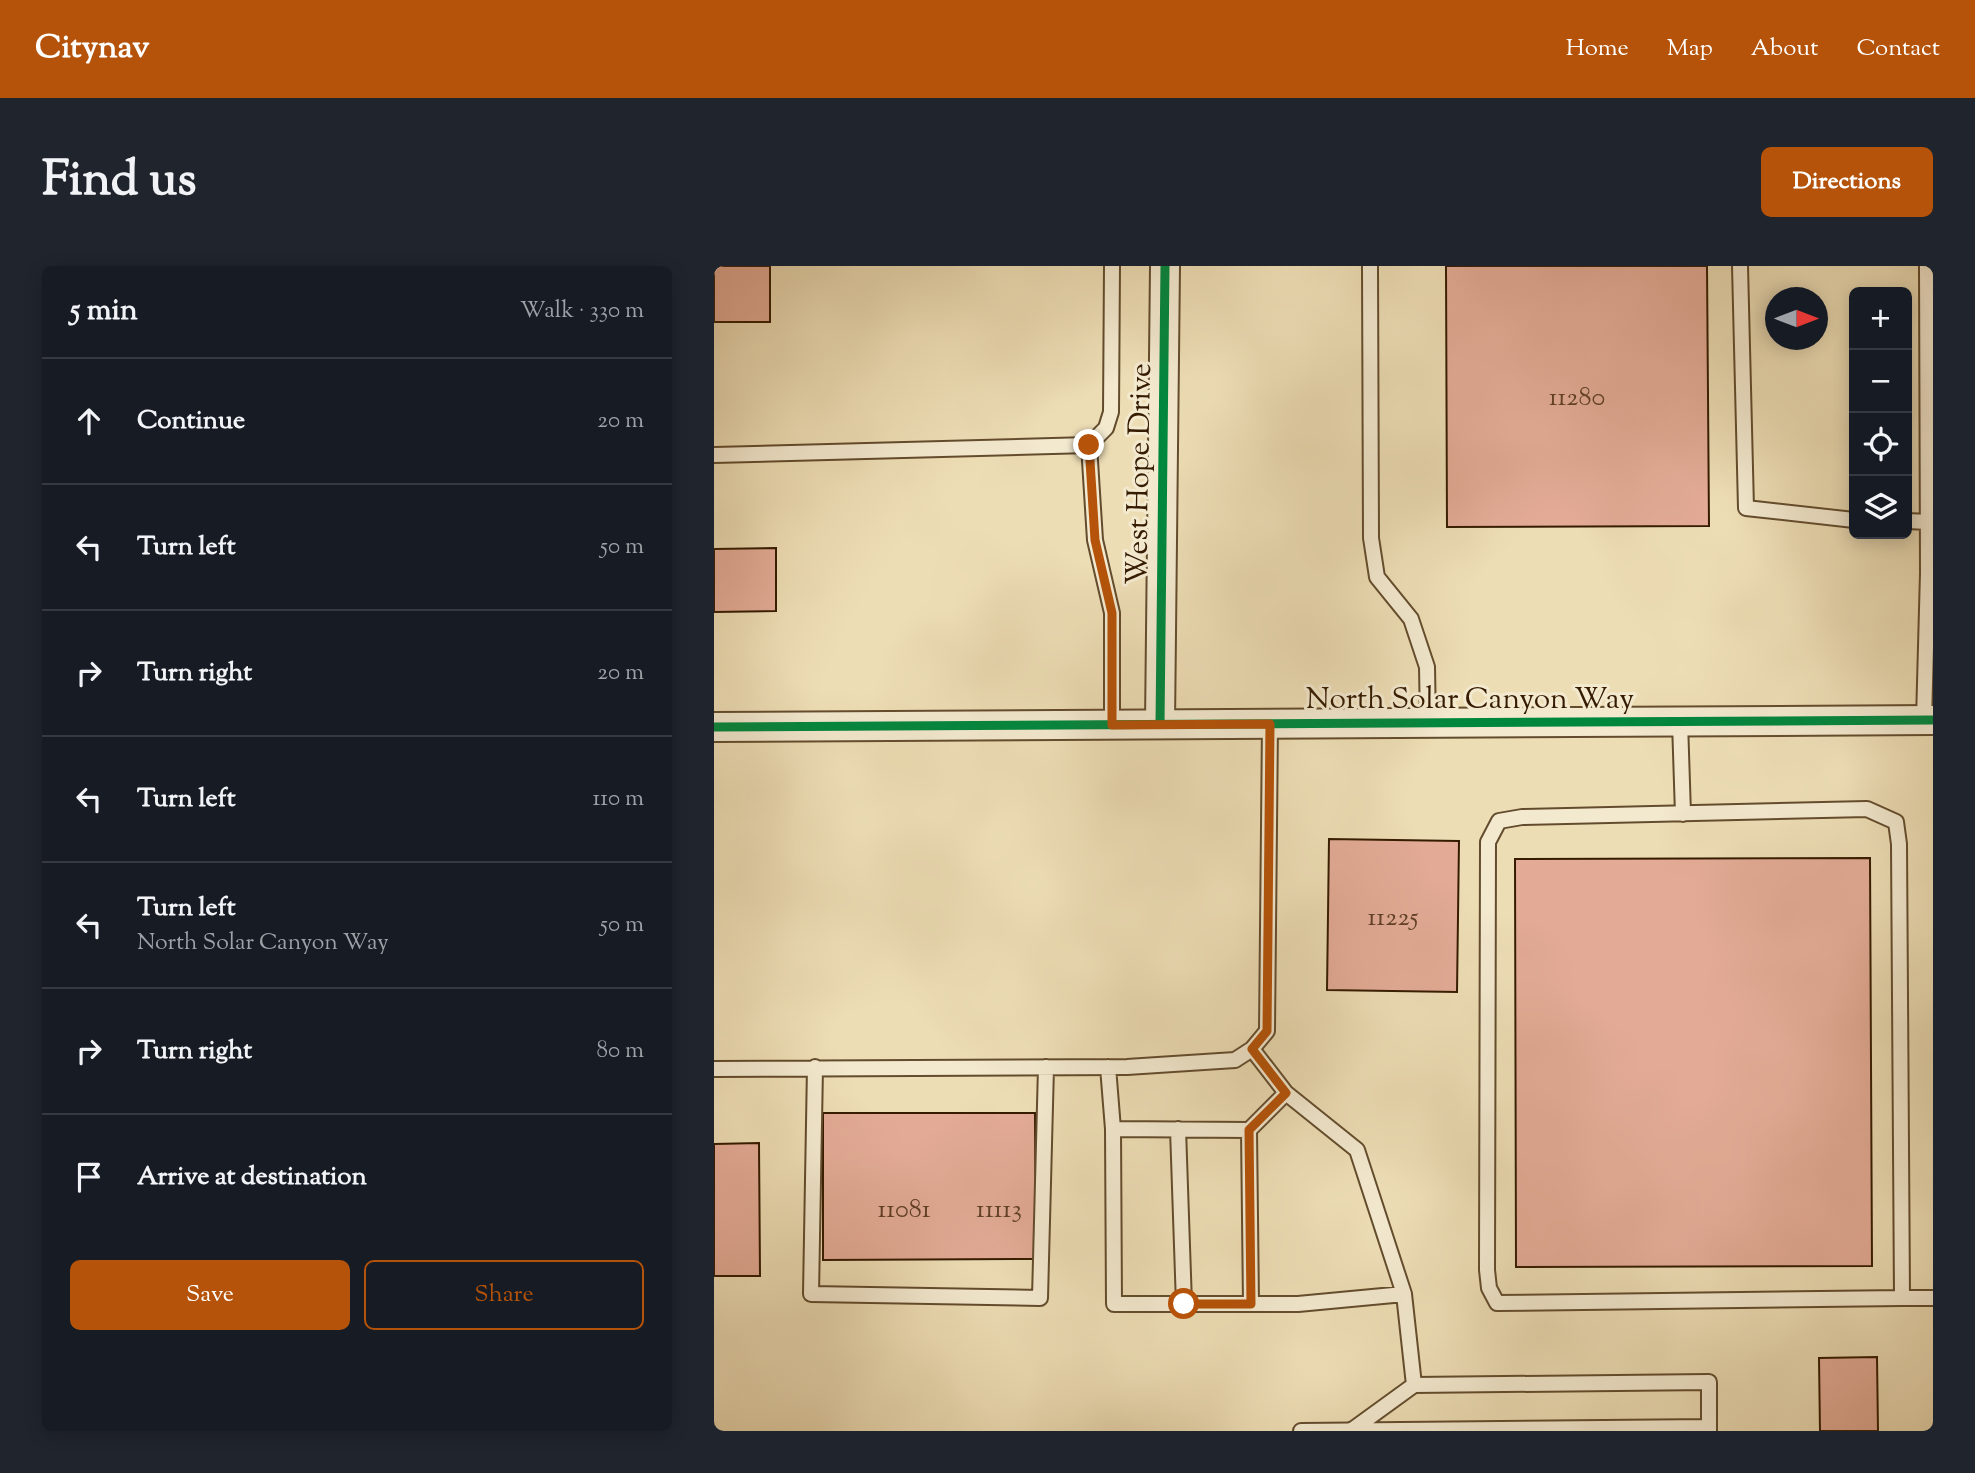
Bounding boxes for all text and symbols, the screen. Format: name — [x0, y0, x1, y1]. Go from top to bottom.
text: Citynav — [35, 25, 150, 73]
text: Home — [1566, 32, 1629, 66]
text: Map — [1667, 32, 1713, 66]
text: About — [1751, 32, 1818, 66]
text: Contact — [1856, 32, 1940, 66]
text: Find us — [42, 147, 196, 217]
button: Directions — [1761, 147, 1933, 217]
north arrow — [1765, 287, 1828, 350]
map controls — [1849, 287, 1912, 539]
button: + — [1849, 287, 1912, 350]
text: 5 min — [70, 290, 138, 333]
text: Walk · 330 m — [520, 295, 644, 328]
button: − — [1849, 350, 1912, 413]
street label: West Hope Drive — [1117, 363, 1164, 585]
house number: 11280 — [1549, 380, 1605, 417]
icon: ahead — [70, 402, 108, 440]
text: Continue — [137, 403, 245, 440]
text: 20 m — [597, 405, 644, 438]
button: locate — [1849, 413, 1912, 476]
route end — [1073, 429, 1104, 460]
button: layers — [1849, 476, 1912, 539]
icon: left — [70, 528, 108, 566]
text: Turn left — [137, 529, 236, 566]
text: 50 m — [600, 531, 644, 564]
icon: right — [70, 654, 108, 692]
text: Turn right — [137, 655, 252, 692]
text: 20 m — [597, 657, 644, 690]
street label: North Solar Canyon Way — [1306, 679, 1634, 722]
icon: left — [70, 780, 108, 818]
text: Turn left — [137, 781, 236, 818]
text: 110 m — [593, 783, 644, 816]
text: Turn left — [137, 890, 236, 927]
house number: 11225 — [1368, 900, 1419, 937]
icon: left — [70, 906, 108, 944]
text: 50 m — [600, 909, 644, 942]
text: North Solar Canyon Way — [137, 927, 389, 960]
icon: right — [70, 1032, 108, 1070]
text: Turn right — [137, 1033, 252, 1070]
text: 80 m — [596, 1035, 644, 1068]
icon: arrive — [70, 1158, 108, 1196]
text: Arrive at destination — [137, 1159, 367, 1196]
house number: 11081 — [877, 1192, 931, 1229]
house number: 11113 — [976, 1192, 1022, 1229]
button: Save — [70, 1260, 350, 1330]
button: Share — [364, 1260, 644, 1330]
route start — [1168, 1288, 1199, 1319]

